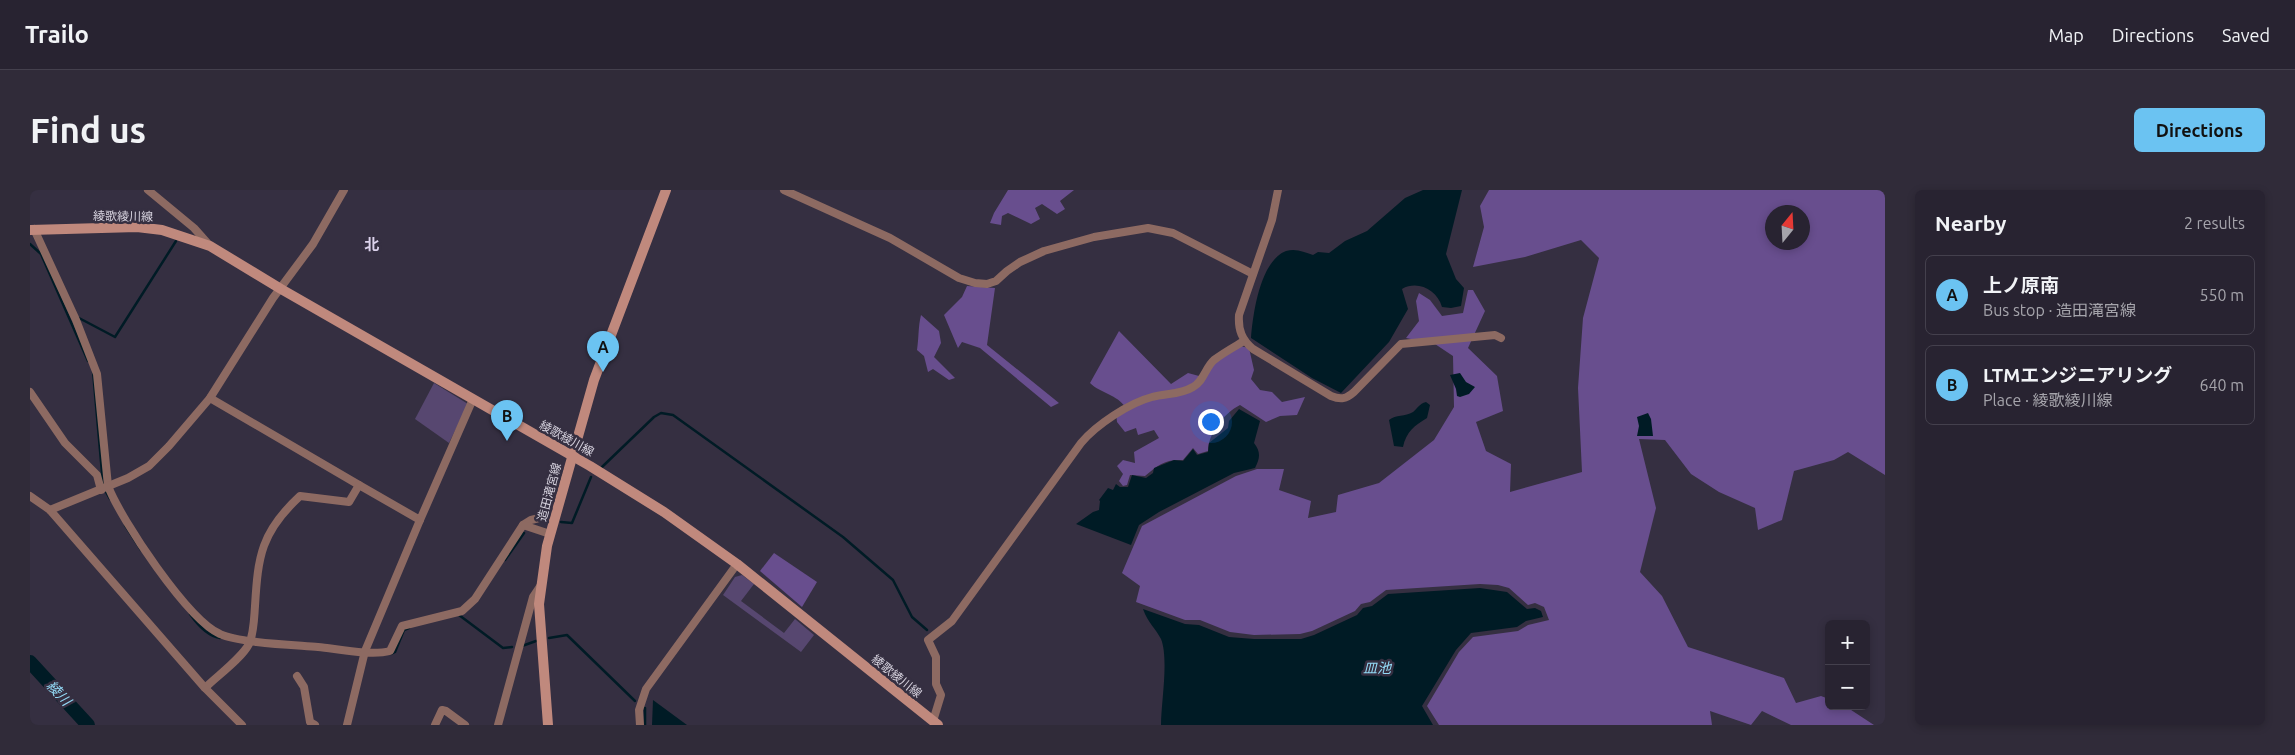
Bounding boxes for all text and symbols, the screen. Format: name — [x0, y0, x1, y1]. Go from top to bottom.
text: Trailo — [25, 21, 89, 48]
text: Map — [2048, 25, 2084, 45]
text: Directions — [2112, 25, 2194, 45]
text: Saved — [2222, 25, 2270, 45]
button: Directions — [2134, 108, 2265, 152]
text: Find us — [30, 110, 146, 150]
north arrow — [1765, 205, 1810, 250]
street label: 綾歌綾川線 — [93, 209, 153, 223]
text: Nearby — [1935, 211, 2006, 235]
text: 2 results — [2184, 214, 2245, 232]
district label: 北 — [364, 236, 380, 253]
text: 上ノ原南 — [1983, 274, 2059, 296]
text: A — [1946, 286, 1958, 304]
text: 550 m — [2199, 286, 2244, 304]
text: Bus stop · 造田滝宮線 — [1983, 301, 2136, 319]
pin: A — [587, 331, 619, 372]
text: LTMエンジニアリング — [1983, 364, 2172, 386]
text: B — [1947, 376, 1957, 394]
text: 640 m — [2199, 376, 2244, 394]
text: Place · 綾歌綾川線 — [1983, 391, 2113, 409]
pin: B — [491, 400, 523, 441]
your location — [1198, 409, 1224, 435]
street label: 綾歌綾川線 — [538, 418, 596, 458]
street label: 造田滝宮線 — [535, 461, 563, 523]
map controls — [1825, 620, 1870, 710]
button: + — [1825, 620, 1870, 665]
street label: 綾歌綾川線 — [870, 652, 924, 700]
water label: 皿池 — [1363, 660, 1393, 676]
button: − — [1825, 665, 1870, 710]
water label: 綾川 — [44, 677, 76, 710]

